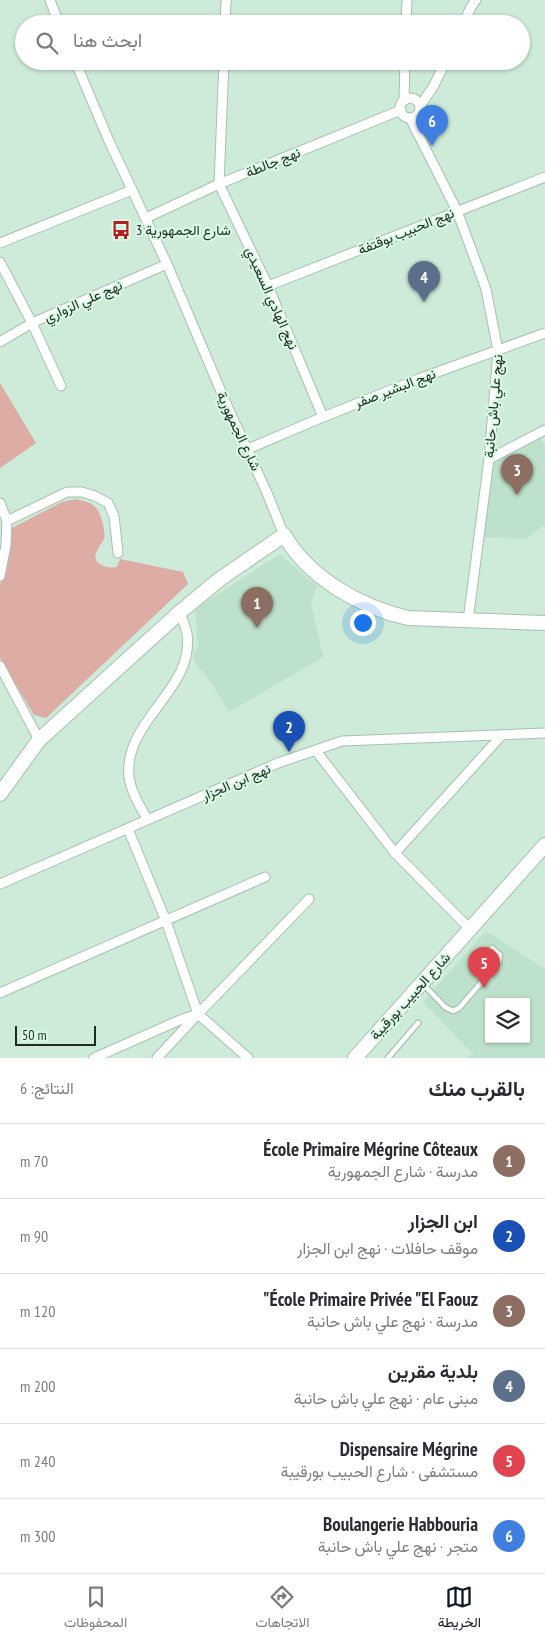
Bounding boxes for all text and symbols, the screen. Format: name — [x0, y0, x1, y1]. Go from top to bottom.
search box — [15, 15, 530, 70]
text: ابحث هنا — [73, 28, 142, 52]
icon: search — [33, 29, 61, 57]
pin: 6 — [416, 105, 448, 146]
street label: نهج جالطة — [243, 143, 304, 183]
street label: نهج الحبيب بوقتفة — [355, 203, 458, 260]
bus stop icon: شارع الجمهورية 3 — [110, 219, 132, 241]
place label: شارع الجمهورية 3 — [136, 221, 231, 241]
street label: نهج الهادي السعيدي — [239, 244, 303, 353]
pin: 4 — [408, 261, 440, 302]
street label: نهج علي الزواري — [41, 276, 126, 329]
street label: نهج علي باش حانبة — [480, 353, 509, 459]
street label: نهج البشير صفر — [351, 364, 439, 414]
street label: شارع الجمهورية — [211, 388, 265, 474]
pin: 3 — [501, 454, 533, 495]
pin: 1 — [241, 587, 273, 628]
your location — [350, 610, 376, 636]
pin: 2 — [273, 711, 305, 752]
street label: نهج ابن الجزار — [198, 759, 274, 807]
pin: 5 — [468, 947, 500, 988]
street label: شارع الحبيب بورقيبة — [366, 948, 456, 1045]
map controls — [485, 998, 530, 1043]
button: layers — [485, 998, 530, 1043]
scale bar — [15, 1023, 96, 1046]
text: 50 m — [22, 1026, 47, 1044]
text: بالقرب منك — [428, 1075, 525, 1102]
text: النتائج: 6 — [20, 1078, 74, 1098]
text: École Primaire Mégrine Côteaux — [263, 1137, 478, 1161]
text: 70 m — [20, 1151, 48, 1171]
text: 1 — [505, 1151, 513, 1171]
text: مدرسة · شارع الجمهورية — [328, 1161, 478, 1181]
text: ابن الجزار — [408, 1209, 478, 1233]
text: 90 m — [20, 1226, 48, 1246]
text: 2 — [505, 1226, 513, 1246]
text: موقف حافلات · نهج ابن الجزار — [297, 1238, 478, 1258]
text: École Primaire Privée "El Faouz" — [263, 1287, 478, 1311]
text: 120 m — [20, 1301, 55, 1321]
text: 3 — [505, 1301, 513, 1321]
text: مدرسة · نهج علي باش حانبة — [307, 1311, 478, 1331]
text: بلدية مقرين — [388, 1359, 478, 1383]
text: 200 m — [20, 1376, 55, 1396]
text: 4 — [505, 1376, 513, 1396]
text: مبنى عام · نهج علي باش حانبة — [294, 1388, 478, 1408]
text: Dispensaire Mégrine — [340, 1437, 478, 1461]
text: 240 m — [20, 1451, 55, 1471]
text: 5 — [505, 1451, 513, 1471]
text: مستشفى · شارع الحبيب بورقيبة — [281, 1461, 478, 1481]
text: Boulangerie Habbouria — [323, 1512, 478, 1536]
text: 300 m — [20, 1526, 55, 1546]
text: 6 — [505, 1526, 513, 1546]
text: متجر · نهج علي باش حانبة — [318, 1536, 478, 1556]
tab: المحفوظات — [64, 1583, 127, 1635]
tab: الاتجاهات — [255, 1583, 310, 1635]
tab: الخريطة — [438, 1583, 481, 1635]

